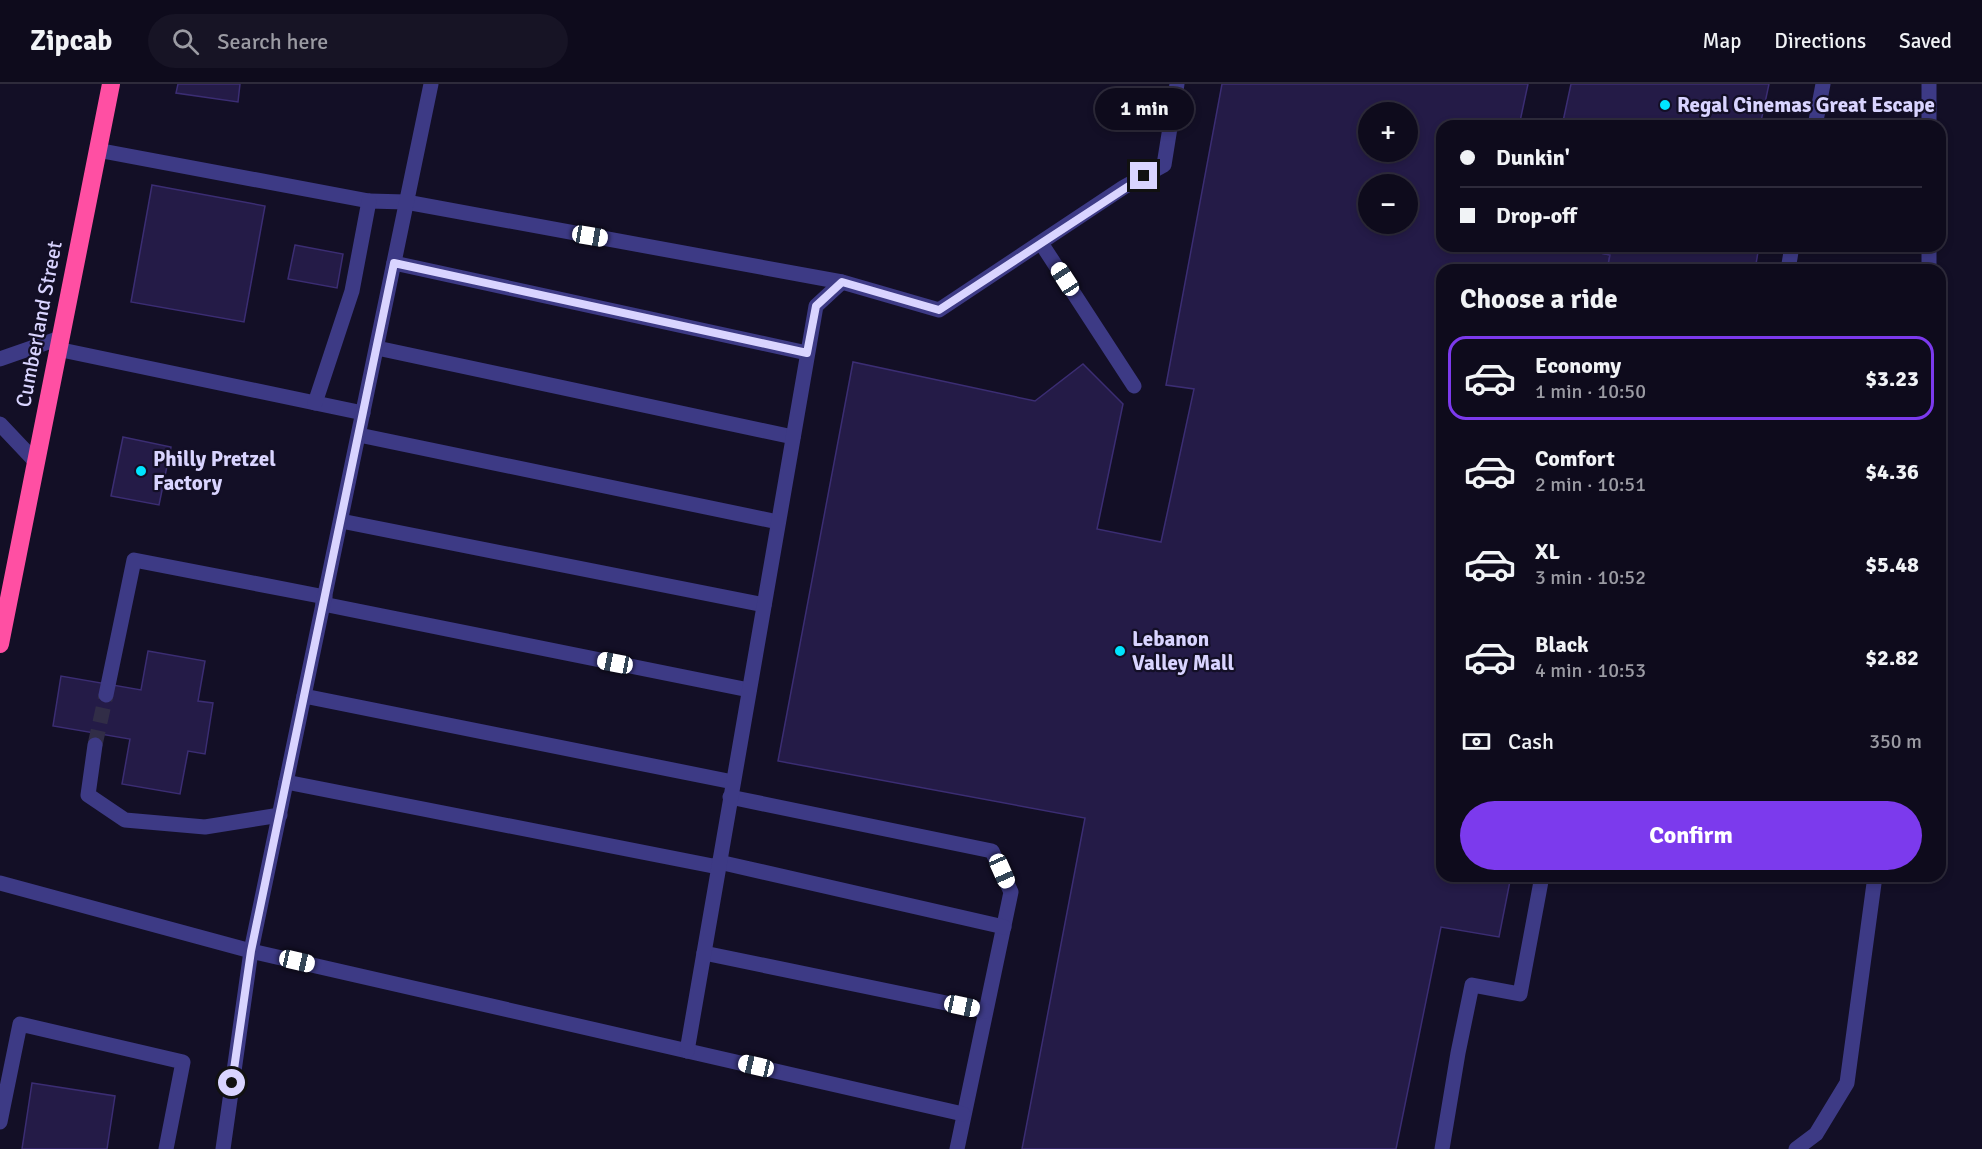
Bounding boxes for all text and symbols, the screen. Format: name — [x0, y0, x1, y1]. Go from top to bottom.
search box — [148, 14, 568, 68]
text: Zipcab — [30, 24, 112, 58]
icon: search — [169, 25, 202, 58]
text: Search here — [217, 28, 328, 55]
text: Map — [1703, 28, 1741, 54]
text: Directions — [1774, 28, 1866, 54]
text: Saved — [1899, 28, 1952, 54]
callout: 1 min — [1094, 89, 1194, 131]
place label: Regal Cinemas Great Escape — [1677, 92, 1935, 118]
text: 1 min — [1120, 96, 1169, 121]
marker: Regal Cinemas Great Escape — [1658, 98, 1672, 112]
map controls — [1358, 102, 1418, 234]
button: + — [1358, 102, 1418, 162]
text: Dunkin' — [1496, 144, 1570, 171]
route end — [1130, 162, 1157, 189]
button: − — [1358, 174, 1418, 234]
text: Drop-off — [1496, 202, 1577, 229]
car — [571, 224, 609, 248]
street label: Cumberland Street — [10, 239, 68, 409]
car — [1048, 259, 1082, 299]
text: Choose a ride — [1460, 283, 1618, 316]
icon: car — [1463, 351, 1517, 405]
text: Economy — [1535, 352, 1621, 379]
text: $3.23 — [1865, 365, 1919, 392]
text: 1 min · 10:50 — [1535, 379, 1646, 404]
icon: car — [1463, 444, 1517, 498]
text: Comfort — [1535, 445, 1615, 472]
place label: Philly Pretzel Factory — [153, 446, 276, 496]
text: $4.36 — [1865, 458, 1919, 485]
marker: Philly Pretzel Factory — [134, 464, 148, 478]
text: 2 min · 10:51 — [1535, 472, 1646, 497]
icon: car — [1463, 537, 1517, 591]
text: XL — [1535, 538, 1560, 565]
text: $5.48 — [1865, 551, 1919, 578]
text: 3 min · 10:52 — [1535, 565, 1646, 590]
place label: Lebanon Valley Mall — [1132, 626, 1234, 676]
icon: car — [1463, 630, 1517, 684]
text: Black — [1535, 631, 1589, 658]
marker: Lebanon Valley Mall — [1113, 644, 1127, 658]
text: $2.82 — [1865, 644, 1919, 671]
car — [596, 651, 634, 675]
text: 4 min · 10:53 — [1535, 658, 1646, 683]
icon: cash — [1460, 725, 1493, 758]
text: Cash — [1508, 728, 1554, 755]
text: 350 m — [1869, 729, 1922, 754]
button: Confirm — [1460, 801, 1922, 870]
car — [986, 851, 1018, 891]
car — [277, 948, 317, 974]
car — [943, 993, 981, 1019]
car — [736, 1053, 776, 1079]
route start — [218, 1069, 245, 1096]

